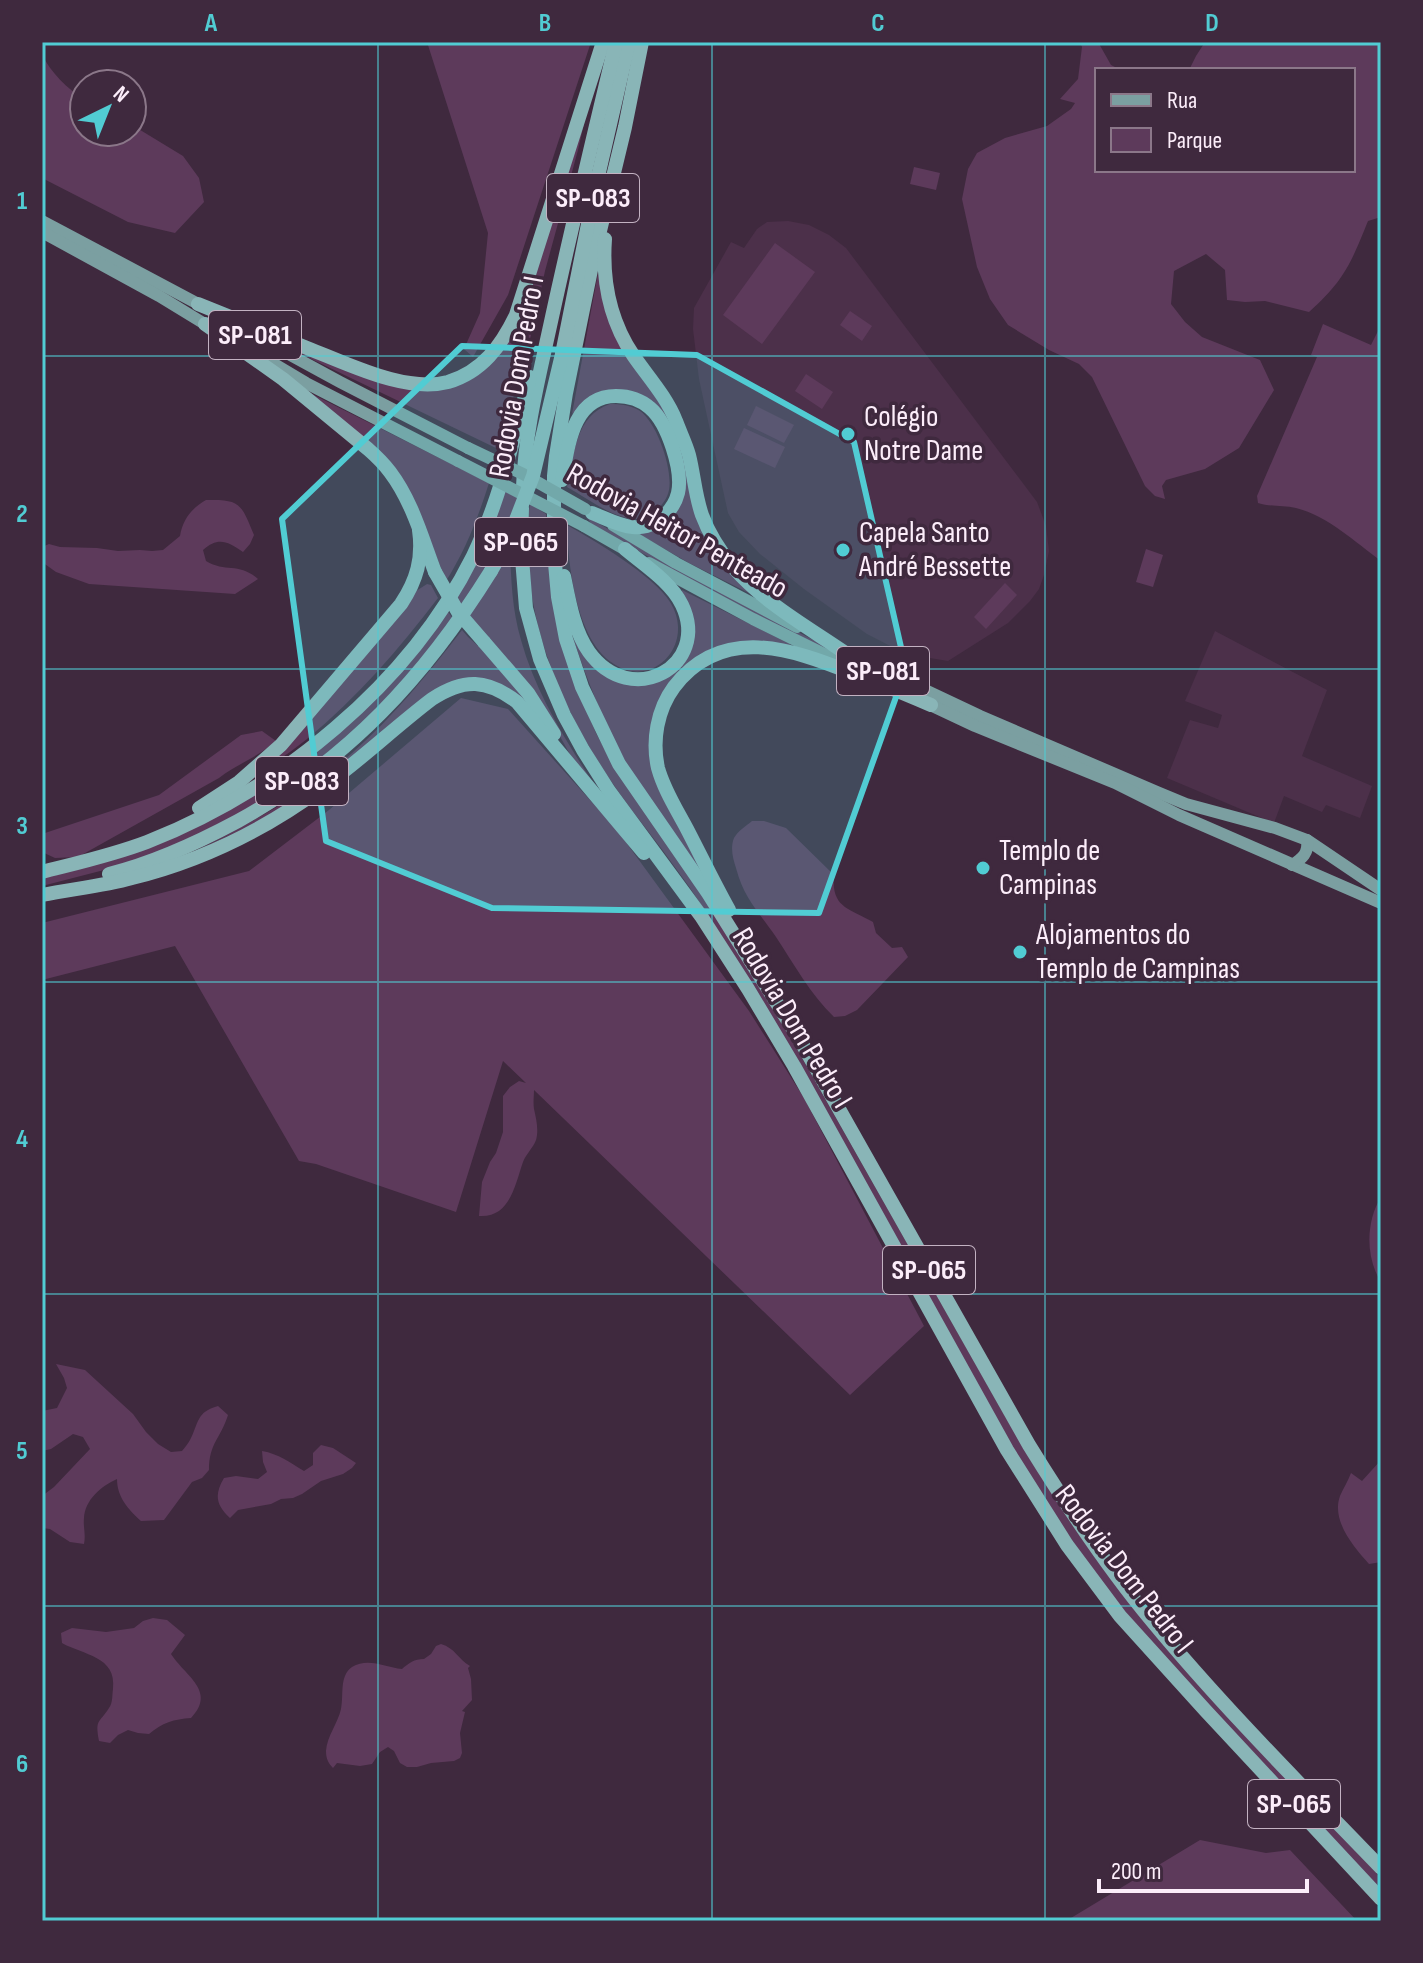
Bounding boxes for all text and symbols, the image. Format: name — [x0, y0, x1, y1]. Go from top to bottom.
text: A — [204, 8, 218, 39]
text: B — [539, 8, 551, 39]
text: C — [871, 8, 885, 39]
text: D — [1205, 8, 1219, 39]
north arrow — [68, 68, 148, 148]
legend — [1095, 68, 1355, 172]
text: N — [107, 81, 134, 108]
text: Rua — [1167, 86, 1197, 115]
text: Parque — [1167, 126, 1222, 155]
road number: SP-083 — [547, 174, 639, 222]
text: 1 — [17, 186, 27, 217]
street label: Rodovia Dom Pedro I — [482, 273, 552, 481]
road number: SP-081 — [209, 311, 301, 359]
place label: Colégio Notre Dame — [864, 399, 983, 469]
marker: Colégio Notre Dame — [839, 425, 857, 443]
street label: Rodovia Heitor Penteado — [560, 455, 794, 607]
text: 2 — [16, 499, 28, 530]
place label: Capela Santo André Bessette — [858, 515, 1011, 585]
road number: SP-065 — [475, 518, 567, 566]
marker: Capela Santo André Bessette — [834, 541, 852, 559]
road number: SP-081 — [837, 647, 929, 695]
road number: SP-083 — [256, 757, 348, 805]
text: 3 — [16, 811, 28, 842]
place label: Templo de Campinas — [999, 833, 1100, 903]
marker: Templo de Campinas — [974, 859, 992, 877]
place label: Alojamentos do Templo de Campinas — [1035, 917, 1240, 987]
street label: Rodovia Dom Pedro I — [724, 921, 860, 1115]
marker: Alojamentos do Templo de Campinas — [1011, 943, 1029, 961]
text: 4 — [16, 1124, 28, 1155]
road number: SP-065 — [883, 1246, 975, 1294]
text: 5 — [16, 1436, 28, 1467]
street label: Rodovia Dom Pedro I — [1047, 1478, 1201, 1660]
text: 6 — [16, 1749, 28, 1780]
road number: SP-065 — [1248, 1780, 1340, 1828]
scale bar — [1099, 1843, 1307, 1893]
text: 200 m — [1111, 1857, 1162, 1886]

